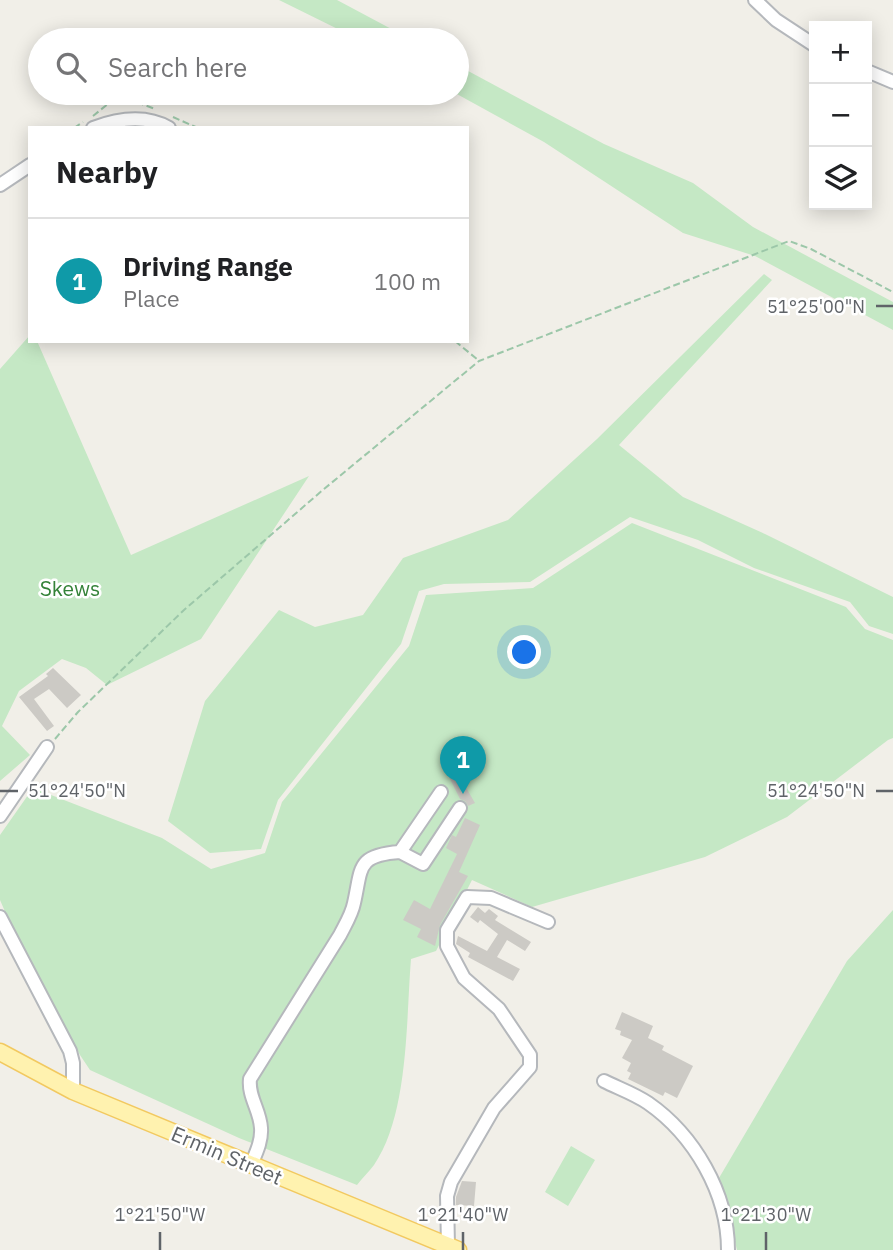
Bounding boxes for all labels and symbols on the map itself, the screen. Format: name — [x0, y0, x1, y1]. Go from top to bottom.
text: 51°25'00"N — [767, 295, 865, 318]
park label: Skews — [40, 574, 100, 602]
your location — [507, 635, 541, 669]
pin: 1 — [440, 736, 486, 794]
text: 51°24'50"N — [28, 779, 126, 802]
text: 51°24'50"N — [767, 779, 865, 802]
street label: Ermin Street — [167, 1119, 287, 1191]
text: 1°21'50"W — [115, 1203, 205, 1226]
text: 1°21'40"W — [418, 1203, 508, 1226]
text: 1°21'30"W — [721, 1203, 811, 1226]

